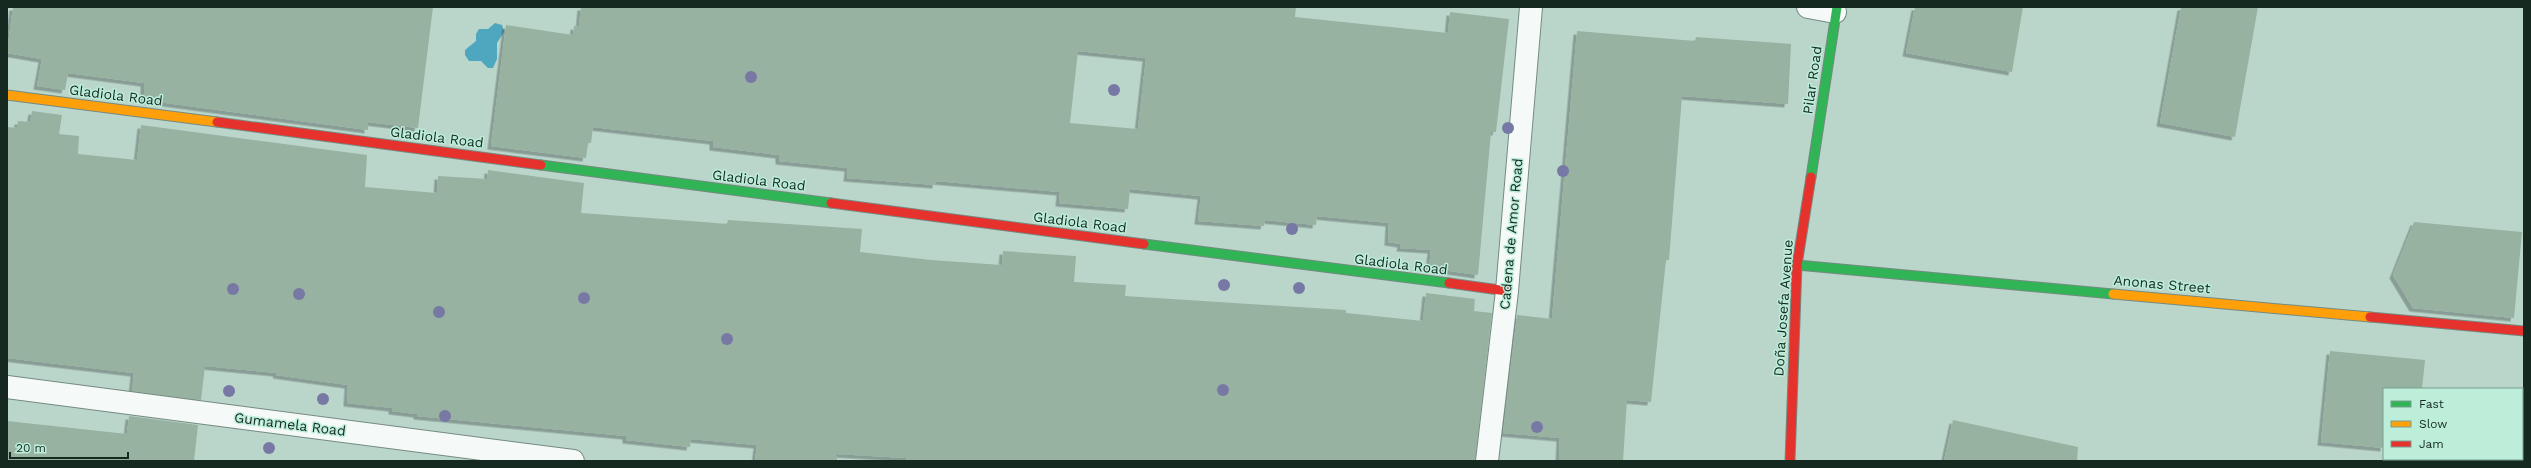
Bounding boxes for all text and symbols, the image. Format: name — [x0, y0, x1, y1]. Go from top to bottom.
street label: Pilar Road — [1799, 45, 1825, 115]
street label: Gladiola Road — [68, 81, 164, 109]
street label: Gladiola Road — [389, 123, 485, 151]
street label: Cadena de Amor Road — [1496, 158, 1526, 310]
street label: Gladiola Road — [711, 166, 807, 194]
street label: Gladiola Road — [1032, 208, 1128, 236]
street label: Doña Josefa Avenue — [1770, 239, 1796, 377]
street label: Gladiola Road — [1353, 250, 1449, 278]
street label: Anonas Street — [2113, 272, 2211, 296]
legend — [2383, 388, 2523, 460]
text: Fast — [2419, 397, 2444, 411]
street label: Gumamela Road — [233, 409, 347, 439]
text: Slow — [2419, 417, 2447, 431]
scale bar — [10, 434, 128, 460]
text: Jam — [2419, 437, 2444, 451]
text: 20 m — [16, 441, 46, 455]

